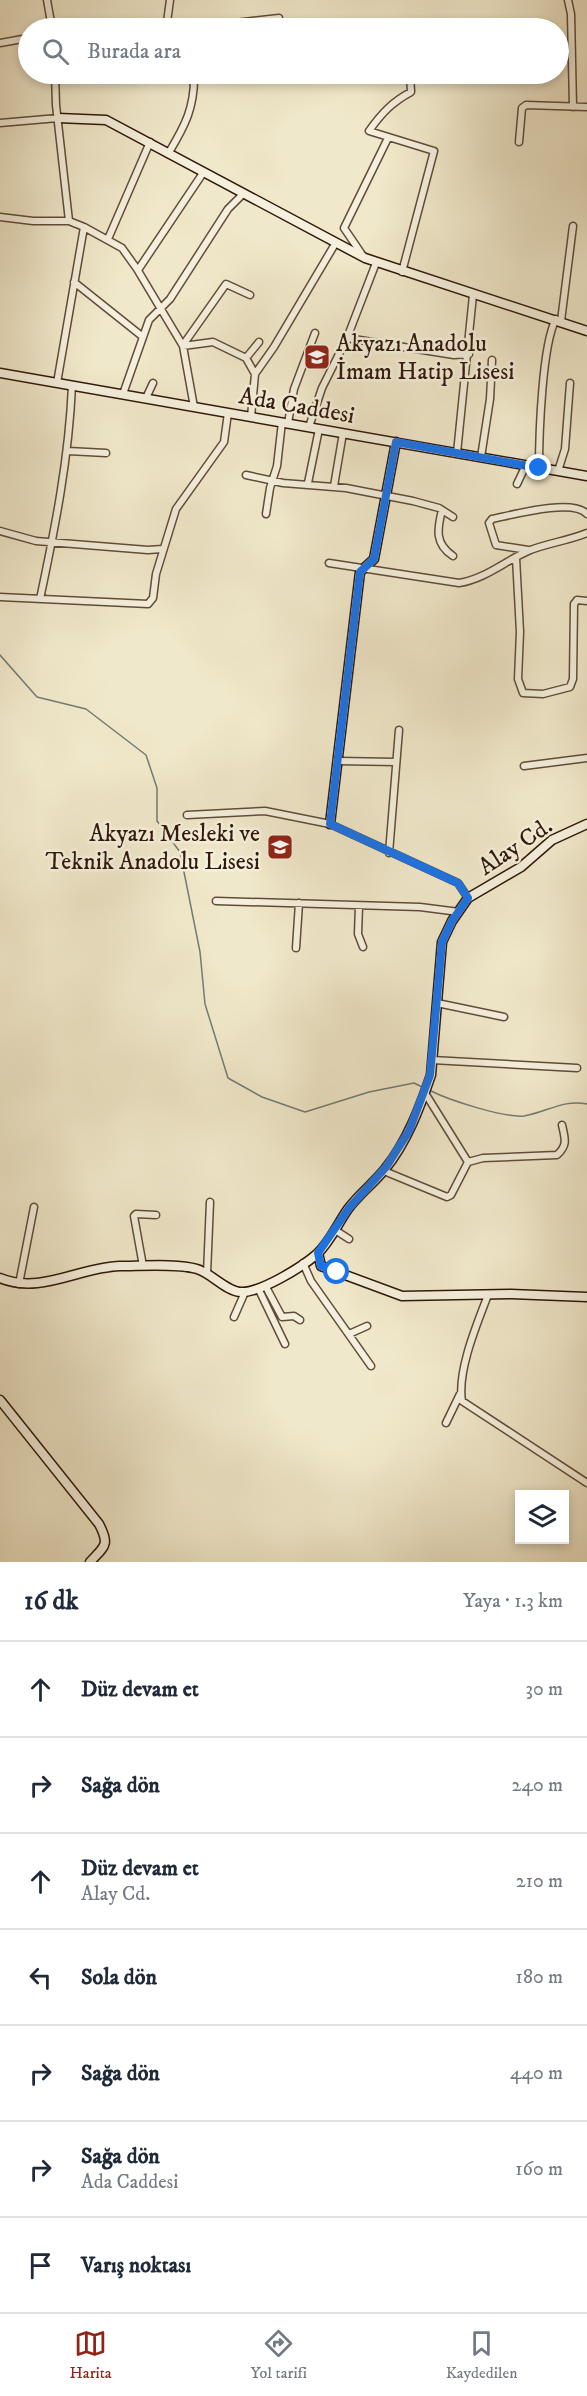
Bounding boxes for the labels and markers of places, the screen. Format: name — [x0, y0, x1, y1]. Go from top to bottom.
place label: Akyazı Anadolu İmam Hatip Lisesi — [336, 329, 514, 387]
school or university icon: Akyazı Anadolu İmam Hatip Lisesi — [302, 342, 332, 372]
place label: Akyazı Mesleki ve Teknik Anadolu Lisesi — [46, 819, 260, 877]
school or university icon: Akyazı Mesleki ve Teknik Anadolu Lisesi — [265, 832, 295, 862]

